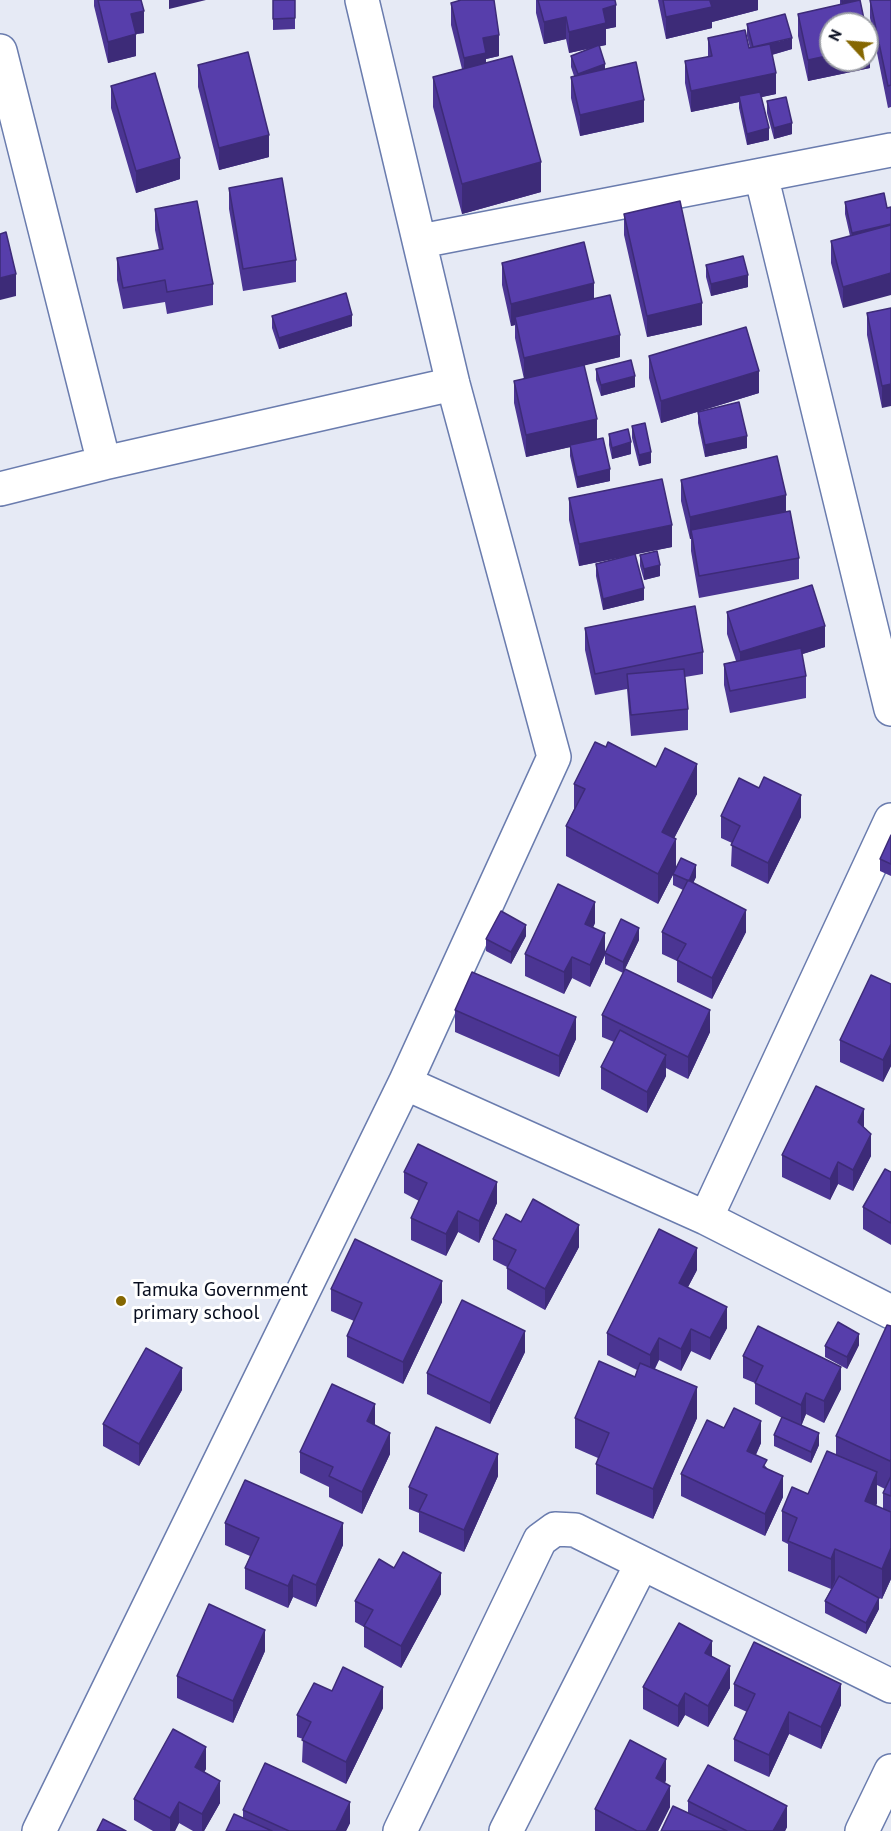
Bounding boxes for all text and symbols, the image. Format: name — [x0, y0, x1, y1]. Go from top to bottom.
north arrow — [819, 12, 879, 72]
text: N — [823, 26, 846, 44]
place label: Tamuka Government primary school — [133, 1278, 308, 1325]
marker: Tamuka Government primary school — [114, 1294, 128, 1308]

